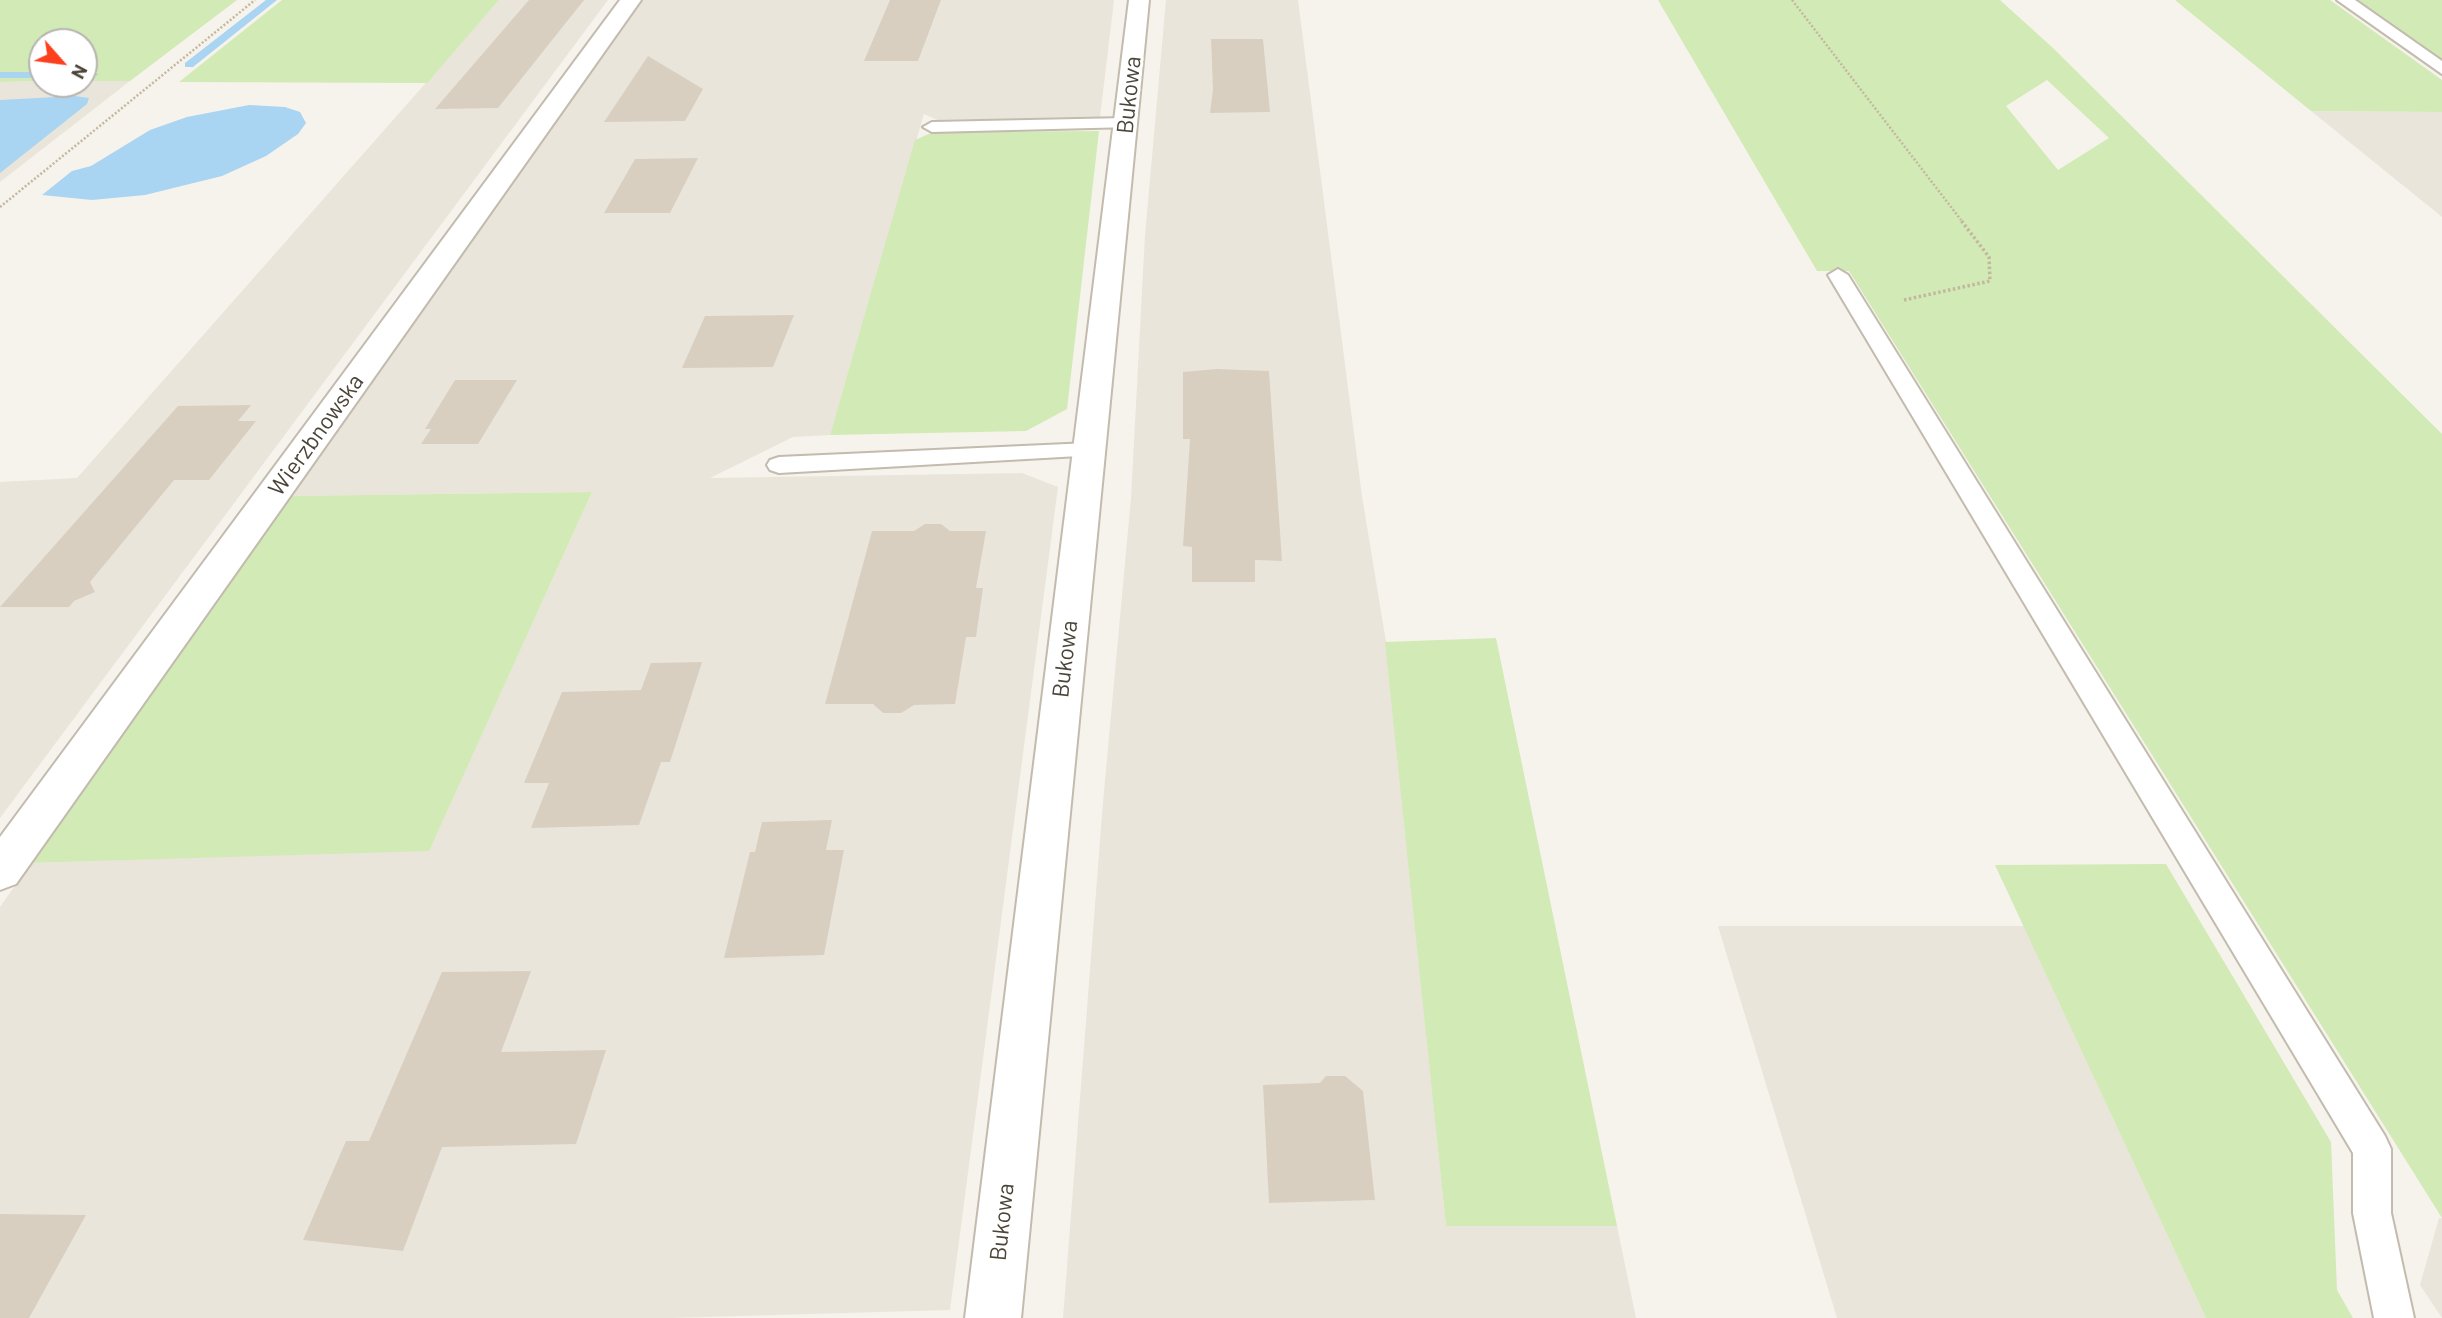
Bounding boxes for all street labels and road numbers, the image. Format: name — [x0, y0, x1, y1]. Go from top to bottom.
street label: Bukowa — [1111, 55, 1147, 135]
street label: Wierzbnowska — [263, 369, 369, 501]
street label: Bukowa — [1047, 619, 1083, 699]
street label: Bukowa — [984, 1182, 1020, 1262]

